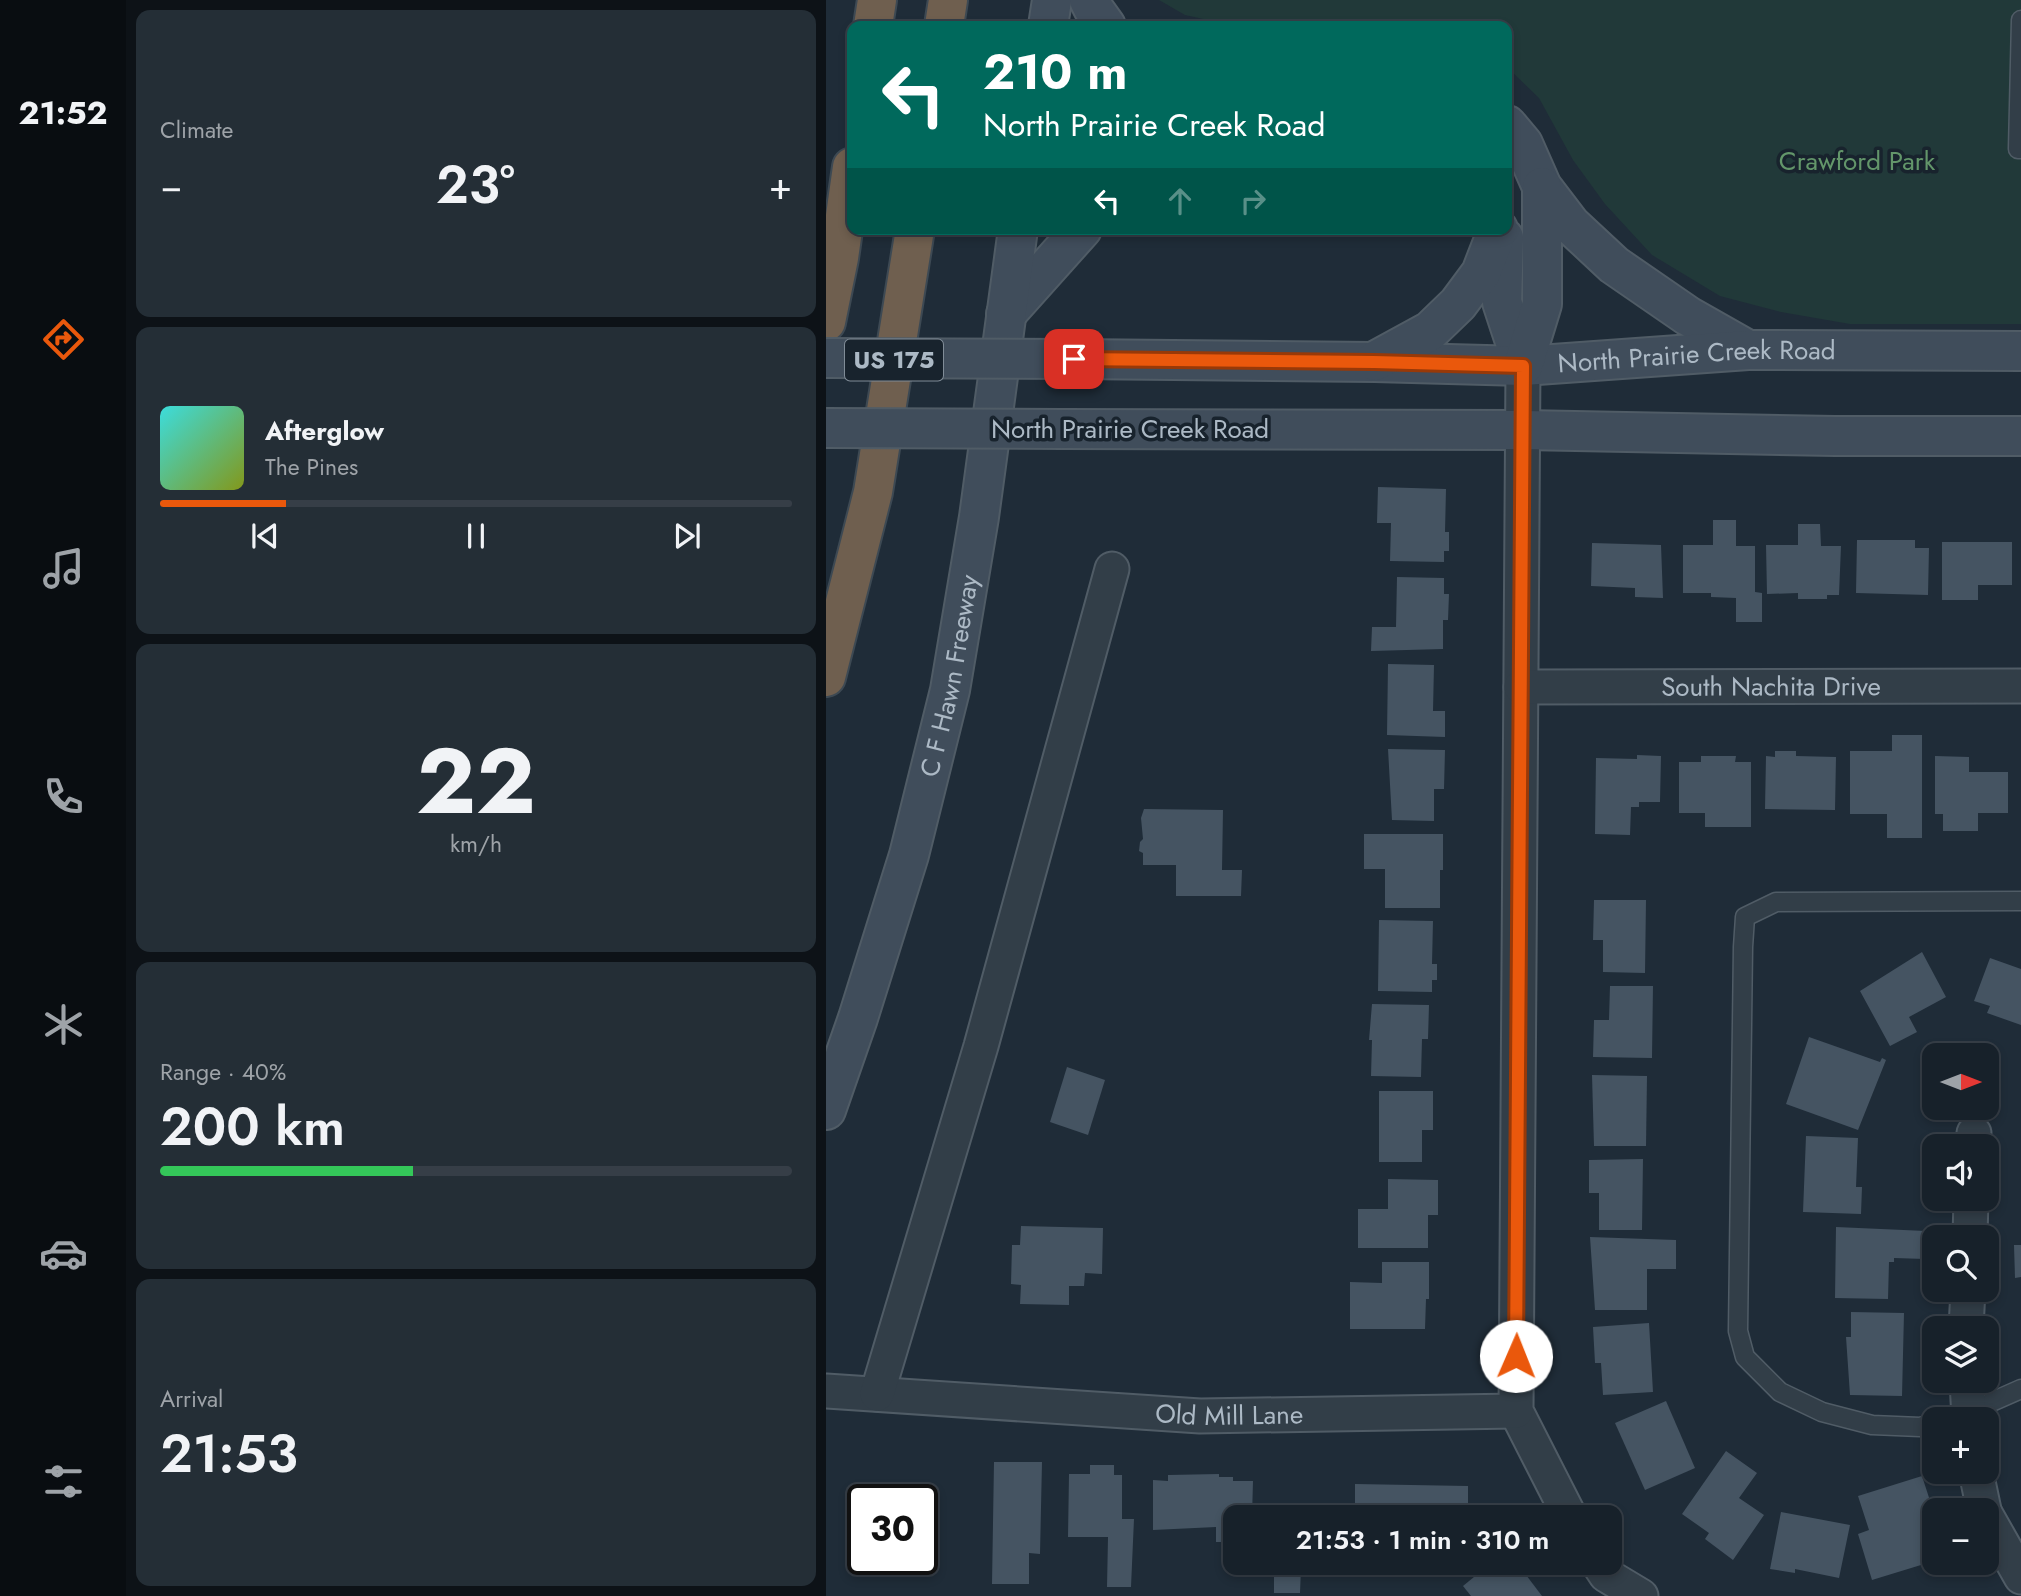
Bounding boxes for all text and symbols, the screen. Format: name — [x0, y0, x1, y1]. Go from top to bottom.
text: 210 m — [983, 37, 1127, 107]
icon: left — [868, 49, 959, 140]
text: 21:52 — [18, 90, 108, 136]
text: North Prairie Creek Road — [983, 102, 1325, 148]
text: Climate — [160, 113, 233, 147]
park label: Crawford Park — [1779, 142, 1936, 180]
text: 23° — [436, 147, 515, 223]
text: − — [160, 158, 182, 213]
text: + — [769, 158, 792, 213]
icon: left — [1088, 182, 1126, 220]
icon: ahead — [1161, 182, 1199, 220]
icon: right — [1234, 182, 1272, 220]
icon: directions — [39, 315, 88, 364]
pin — [1044, 329, 1104, 389]
street label: North Prairie Creek Road — [1556, 331, 1836, 382]
road number: US 175 — [845, 340, 943, 380]
icon: arrive — [1055, 340, 1093, 378]
street label: North Prairie Creek Road — [991, 410, 1269, 448]
text: Afterglow — [265, 412, 384, 450]
text: The Pines — [265, 450, 358, 484]
icon: previous — [246, 517, 284, 555]
icon: pause — [457, 517, 495, 555]
icon: next — [668, 517, 706, 555]
icon: music — [39, 544, 88, 593]
street label: C F Hawn Freeway — [910, 571, 988, 781]
street label: South Nachita Drive — [1661, 667, 1881, 706]
text: 22 — [416, 716, 536, 847]
icon: phone — [39, 772, 88, 821]
text: km/h — [450, 827, 502, 861]
icon: climate — [39, 1000, 88, 1049]
north arrow — [1922, 1043, 1998, 1120]
map controls — [1922, 1043, 1999, 1575]
text: Range · 40% — [160, 1055, 286, 1089]
text: 200 km — [160, 1089, 345, 1165]
button: sound — [1922, 1134, 1999, 1211]
button: search — [1922, 1225, 1999, 1302]
icon: car — [39, 1229, 88, 1278]
button: layers — [1922, 1316, 1999, 1393]
position arrow — [1479, 1319, 1553, 1393]
text: Arrival — [160, 1382, 223, 1416]
street label: Old Mill Lane — [1154, 1394, 1303, 1435]
button: + — [1922, 1407, 1999, 1484]
text: 21:53 — [160, 1416, 298, 1492]
icon: filters — [39, 1457, 88, 1506]
speed limit sign: 30 — [847, 1484, 938, 1575]
button: − — [1922, 1498, 1999, 1575]
text: 21:53 · 1 min · 310 m — [1296, 1521, 1549, 1559]

